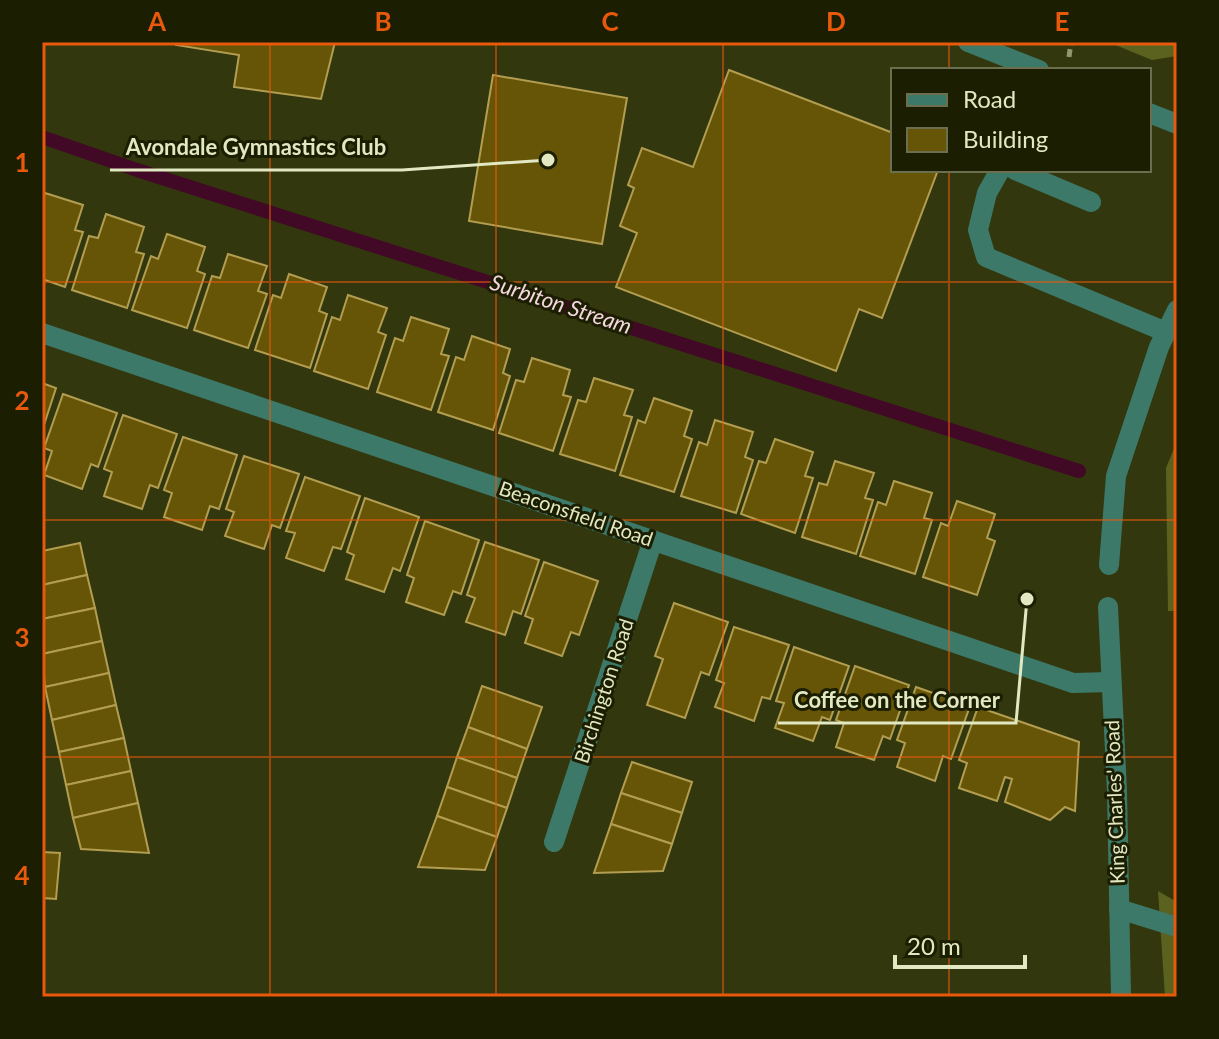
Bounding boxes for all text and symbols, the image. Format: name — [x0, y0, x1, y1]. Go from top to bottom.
text: A — [147, 5, 167, 37]
text: B — [374, 5, 392, 37]
text: C — [601, 5, 619, 37]
text: D — [826, 5, 846, 37]
text: E — [1055, 5, 1069, 37]
legend — [891, 68, 1151, 172]
text: Road — [963, 84, 1016, 113]
callout: Avondale Gymnastics Club — [110, 124, 402, 170]
text: Building — [963, 124, 1048, 153]
text: Avondale Gymnastics Club — [125, 133, 386, 160]
text: 1 — [14, 146, 30, 178]
water label: Surbiton Stream — [487, 268, 635, 339]
text: 2 — [14, 384, 30, 416]
street label: Beaconsfield Road — [496, 475, 656, 551]
street label: Birchington Road — [568, 615, 638, 766]
text: 3 — [14, 621, 30, 653]
callout: Coffee on the Corner — [778, 677, 1016, 723]
text: Coffee on the Corner — [794, 686, 1001, 713]
street label: King Charles' Road — [1099, 720, 1129, 884]
text: 4 — [14, 859, 30, 891]
scale bar — [895, 919, 1025, 969]
text: 20 m — [907, 931, 961, 960]

